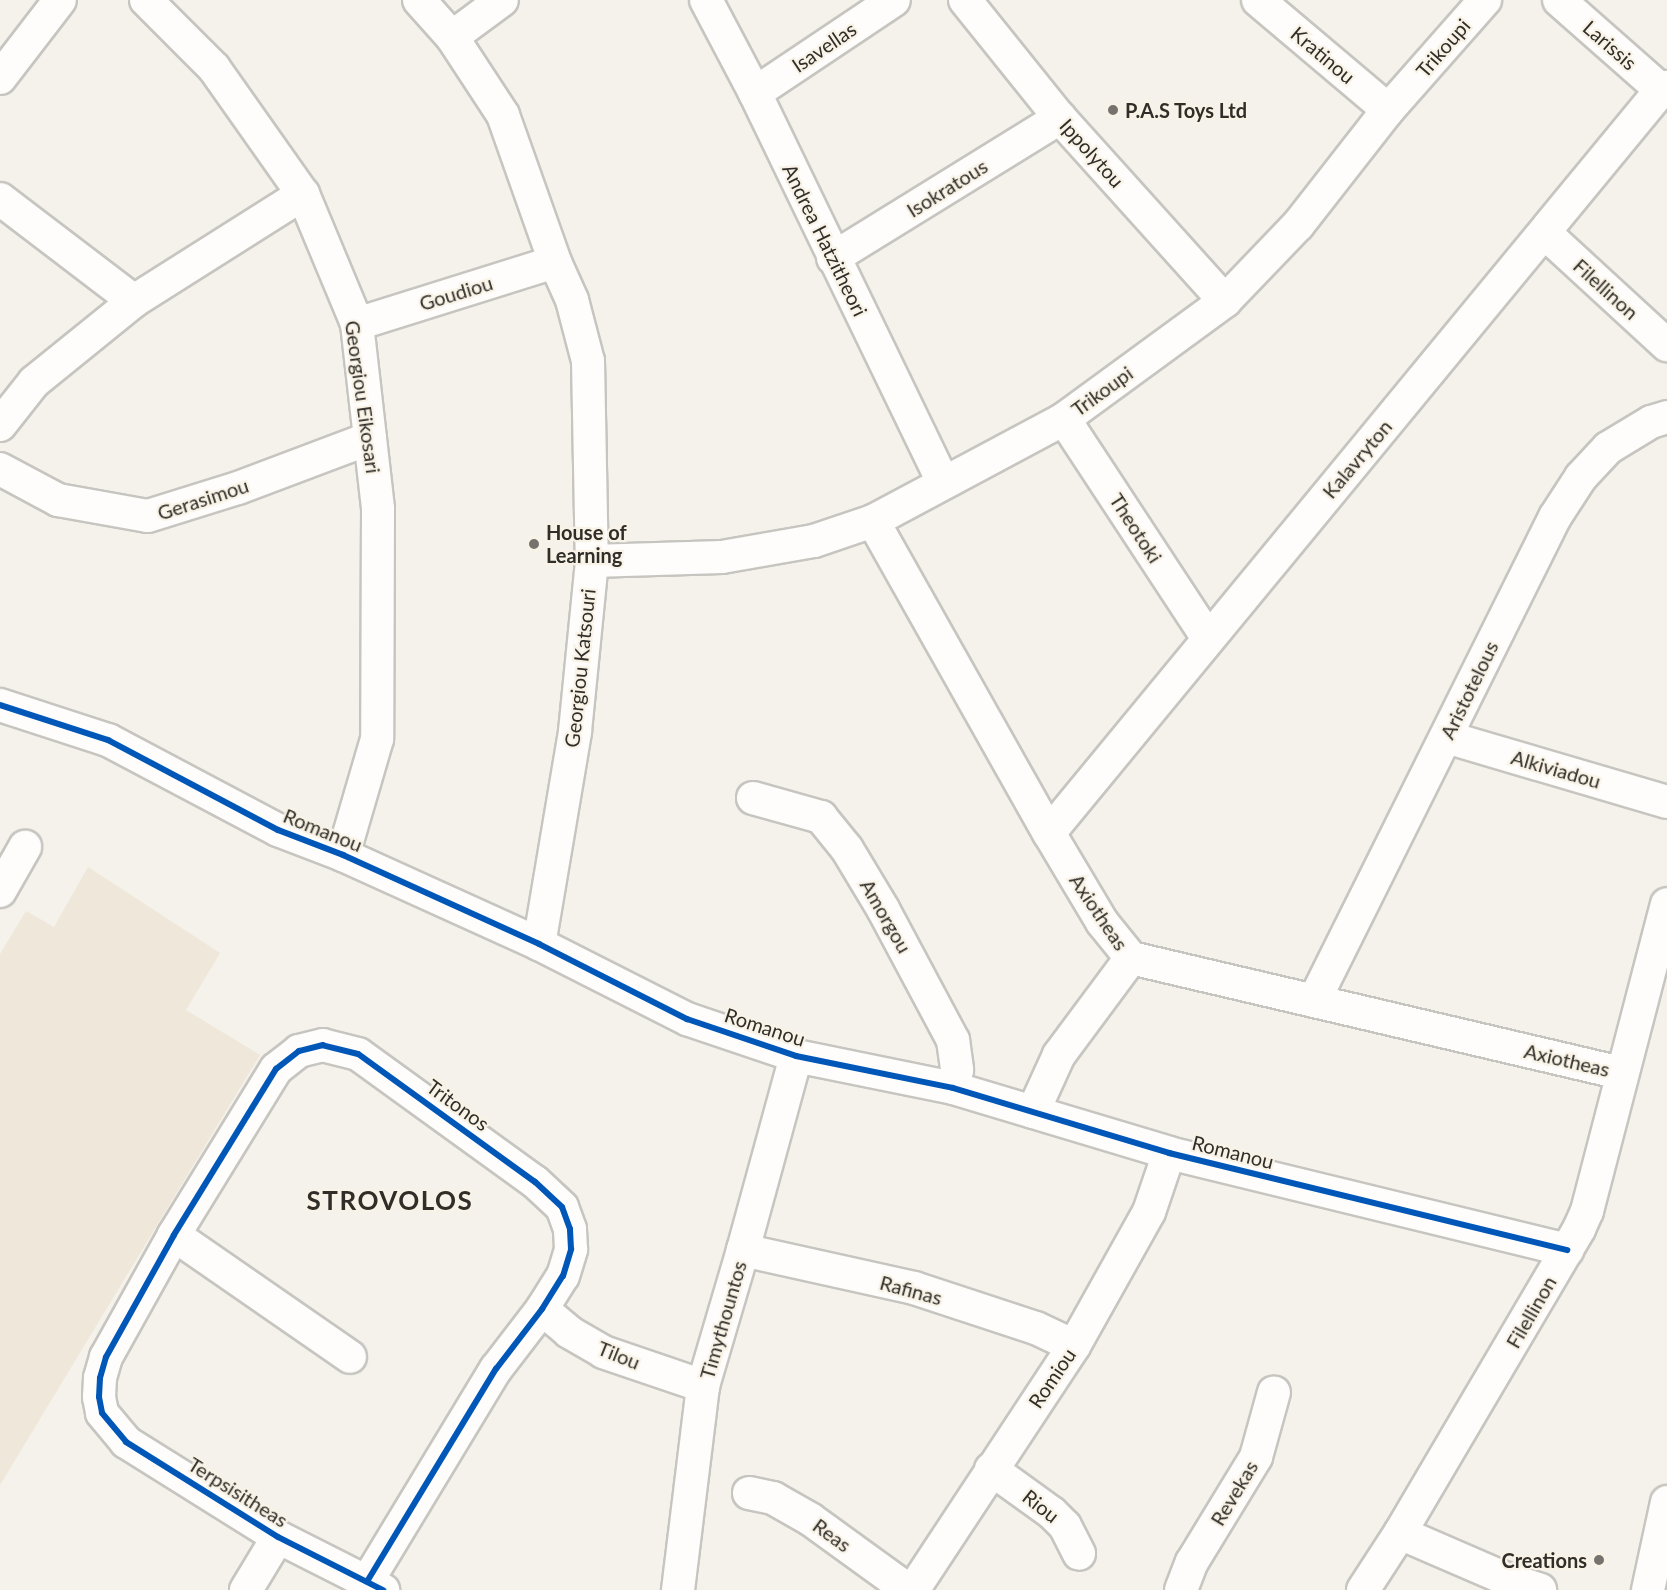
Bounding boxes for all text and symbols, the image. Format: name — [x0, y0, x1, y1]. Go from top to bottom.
street label: Trikoupi — [1411, 14, 1475, 82]
street label: Larissis — [1578, 15, 1642, 75]
street label: Isavellas — [787, 17, 861, 77]
street label: Kratinou — [1286, 21, 1360, 89]
place label: P.A.S Toys Ltd — [1125, 98, 1248, 122]
marker: P.A.S Toys Ltd — [1106, 103, 1120, 117]
street label: Ippolytou — [1055, 114, 1129, 192]
street label: Isokratous — [902, 154, 992, 222]
street label: Andrea Hatzitheori — [778, 160, 872, 320]
street label: Filellinon — [1569, 254, 1643, 324]
street label: Goudiou — [416, 270, 496, 316]
street label: Georgiou Eikosari — [340, 319, 386, 475]
street label: Trikoupi — [1067, 361, 1137, 421]
street label: Kalavryton — [1317, 415, 1397, 503]
street label: Gerasimou — [154, 473, 252, 525]
street label: Theotoki — [1105, 489, 1167, 567]
place label: House of Learning — [546, 520, 627, 567]
marker: House of Learning — [527, 537, 541, 551]
street label: Georgiou Katsouri — [560, 587, 600, 749]
street label: Aristotelous — [1435, 637, 1503, 743]
street label: Alkiviadou — [1509, 745, 1603, 793]
street label: Romanou — [280, 803, 366, 857]
street label: Axiotheas — [1065, 869, 1133, 955]
street label: Amorgou — [855, 875, 917, 957]
street label: Romanou — [722, 1003, 808, 1051]
street label: Axiotheas — [1522, 1039, 1612, 1081]
street label: Tritonos — [422, 1074, 494, 1136]
street label: Romanou — [1190, 1130, 1276, 1174]
district label: STROVOLOS — [307, 1185, 473, 1217]
street label: Timythountos — [695, 1258, 751, 1382]
street label: Rafinas — [877, 1270, 945, 1310]
street label: Filellinon — [1501, 1272, 1561, 1352]
street label: Tilou — [594, 1336, 644, 1374]
street label: Romiou — [1023, 1344, 1081, 1412]
street label: Terpsisitheas — [184, 1452, 292, 1532]
street label: Revekas — [1205, 1456, 1263, 1530]
street label: Riou — [1018, 1484, 1064, 1528]
street label: Reas — [808, 1513, 856, 1557]
place label: Creations — [1502, 1548, 1587, 1572]
marker: Creations — [1592, 1553, 1606, 1567]

